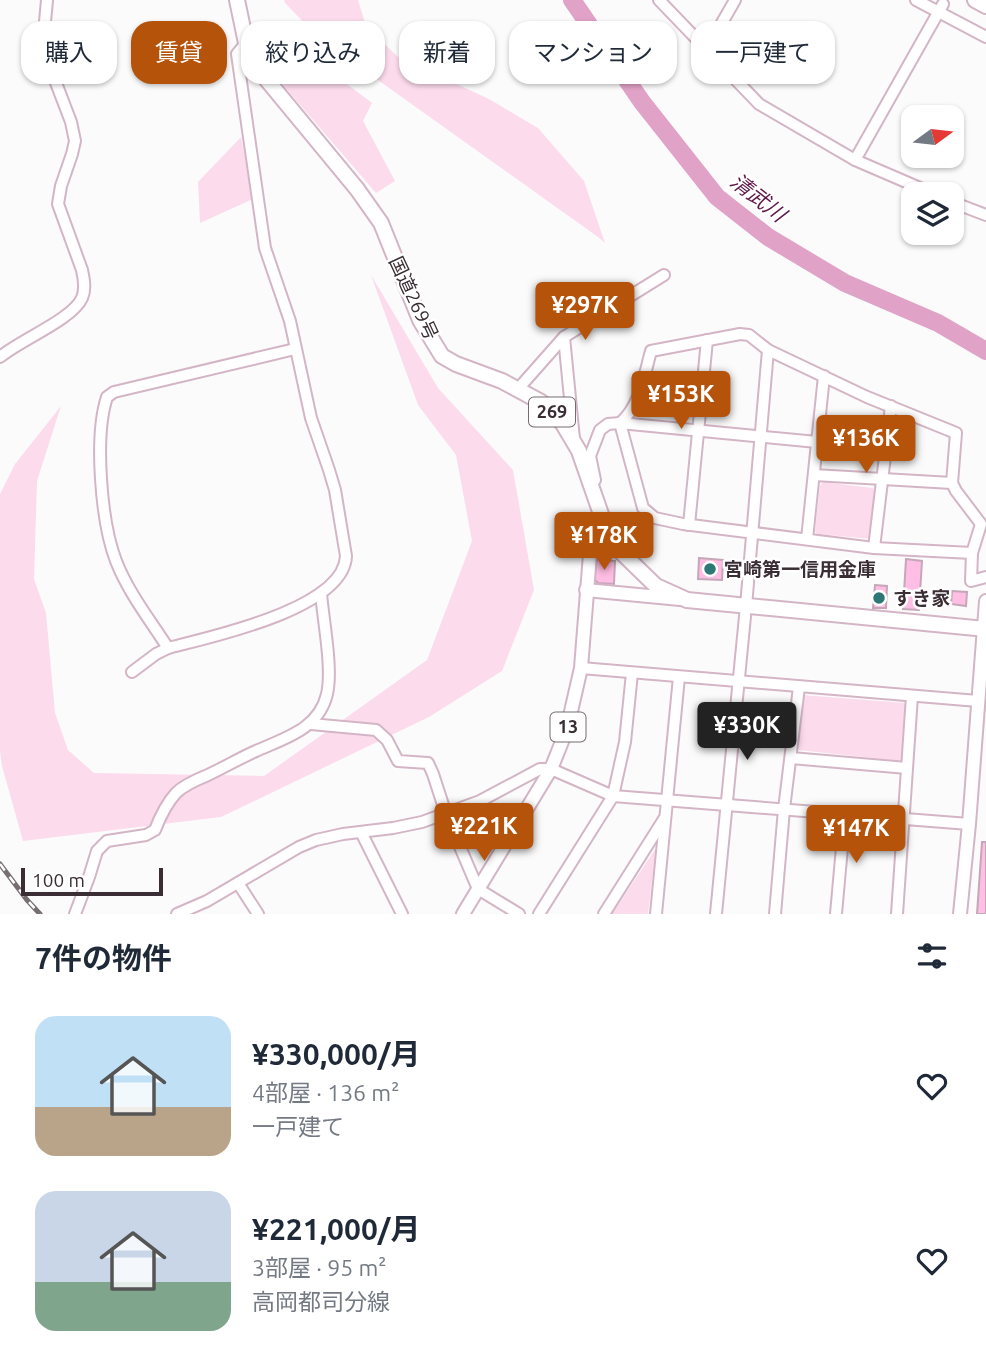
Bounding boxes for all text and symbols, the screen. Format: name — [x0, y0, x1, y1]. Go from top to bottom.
chip: 購入 — [21, 21, 117, 84]
chip: 賃貸 — [131, 21, 227, 84]
chip: 絞り込み — [241, 21, 385, 84]
chip: 新着 — [399, 21, 495, 84]
chip: マンション — [509, 21, 677, 84]
chip: 一戸建て — [691, 21, 835, 84]
north arrow — [901, 105, 964, 168]
map controls — [901, 105, 964, 245]
water label: 清武川 — [726, 168, 792, 227]
button: layers — [901, 182, 964, 245]
street label: 国道269号 — [385, 253, 443, 343]
pin: ¥297K — [536, 282, 634, 342]
text: ¥297K — [551, 292, 619, 317]
pin: ¥153K — [632, 372, 730, 431]
text: ¥153K — [647, 381, 715, 406]
road number: 269 — [529, 398, 575, 426]
pin: ¥136K — [817, 416, 915, 475]
text: ¥136K — [832, 425, 900, 450]
pin: ¥178K — [555, 512, 653, 572]
text: ¥178K — [570, 522, 638, 547]
place label: 宮崎第一信用金庫 — [724, 558, 876, 580]
marker: 宮崎第一信用金庫 — [702, 561, 718, 577]
place label: すき家 — [893, 587, 950, 609]
marker: すき家 — [871, 590, 887, 606]
pin: ¥330K — [698, 702, 796, 762]
road number: 13 — [550, 712, 586, 742]
text: ¥330K — [713, 712, 781, 737]
pin: ¥221K — [435, 804, 533, 863]
pin: ¥147K — [807, 806, 905, 865]
text: ¥221K — [450, 813, 518, 838]
text: ¥147K — [822, 815, 890, 840]
scale bar — [21, 865, 163, 897]
text: 100 m — [32, 869, 85, 891]
icon: filters — [913, 937, 951, 975]
text: 7件の物件 — [35, 941, 172, 975]
text: ¥330,000/月 — [252, 1037, 420, 1071]
icon: home — [91, 1044, 175, 1128]
icon: heart — [913, 1067, 951, 1105]
text: 4部屋 · 136 m² — [252, 1080, 399, 1105]
text: 一戸建て — [252, 1114, 344, 1139]
text: ¥221,000/月 — [252, 1212, 420, 1246]
icon: home — [91, 1219, 175, 1303]
icon: heart — [913, 1242, 951, 1280]
text: 3部屋 · 95 m² — [252, 1255, 386, 1280]
text: 高岡都司分線 — [252, 1289, 390, 1314]

